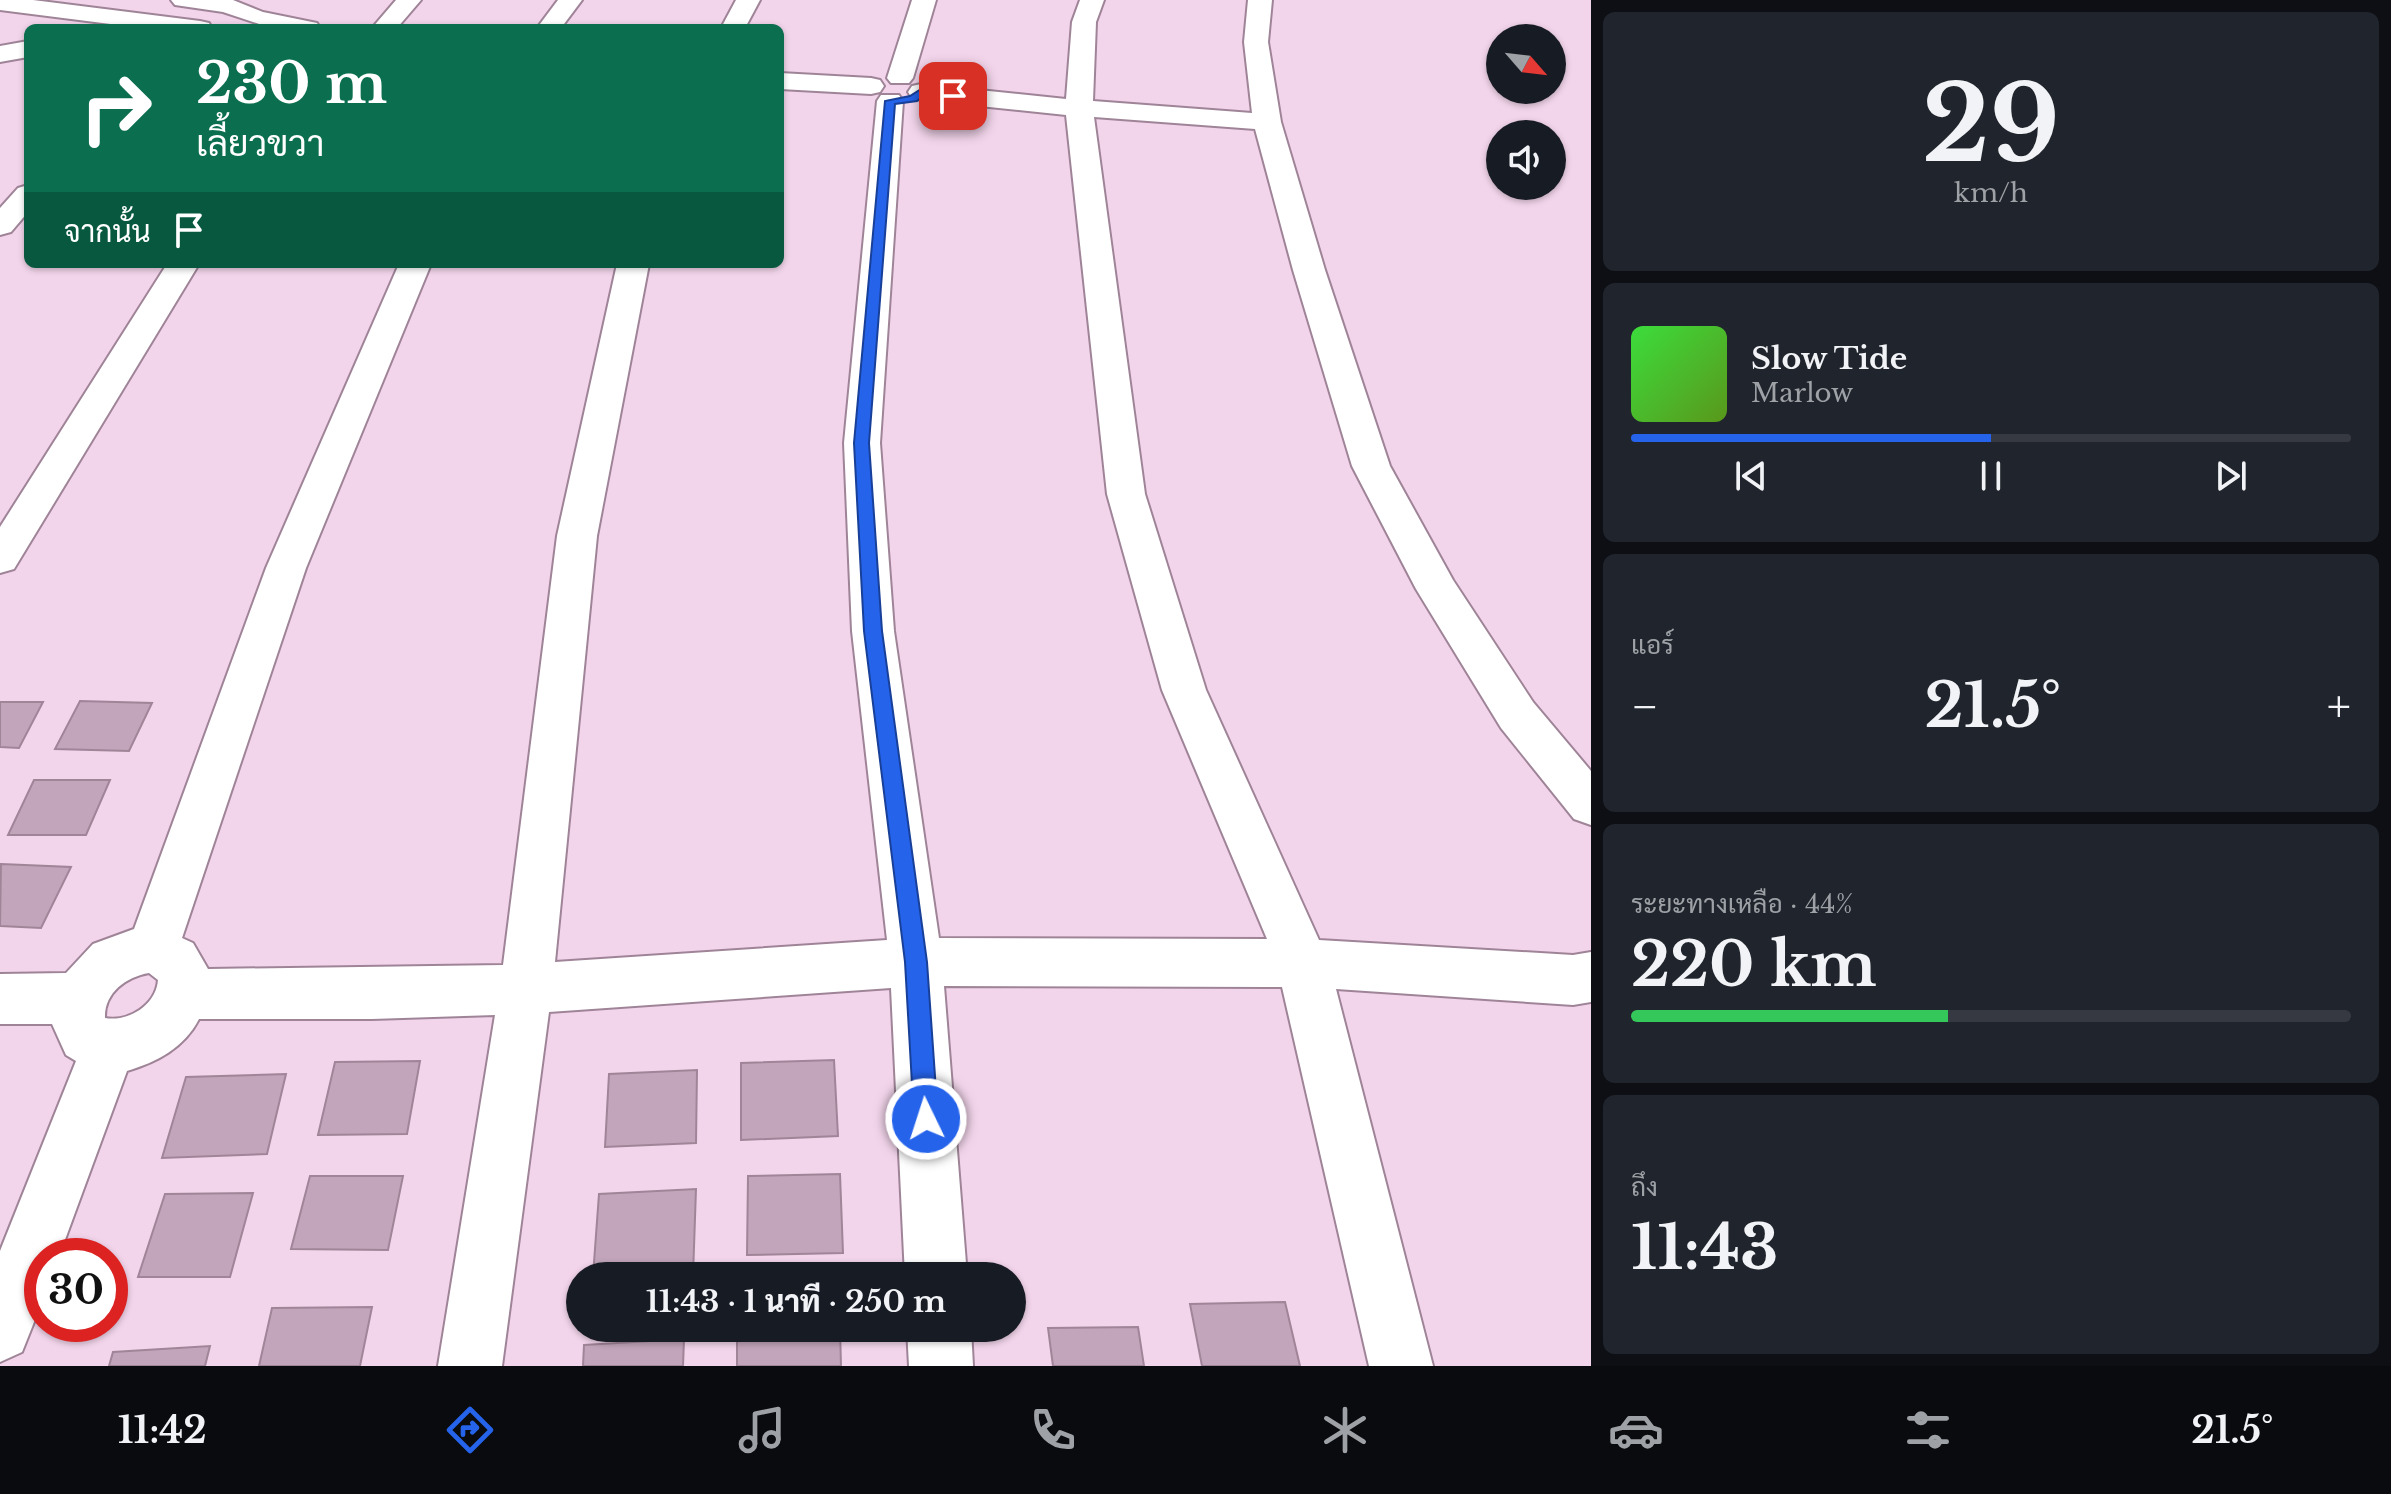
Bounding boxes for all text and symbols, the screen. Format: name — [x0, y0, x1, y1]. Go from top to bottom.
north arrow — [1486, 24, 1566, 104]
map controls — [1486, 24, 1566, 200]
text: 230 m — [196, 49, 387, 118]
icon: right — [64, 56, 168, 160]
text: 29 — [1922, 60, 2060, 189]
pin — [919, 62, 987, 130]
icon: arrive — [931, 74, 975, 118]
button: sound — [1486, 120, 1566, 200]
text: เลี้ยวขวา — [196, 121, 324, 166]
text: km/h — [1954, 177, 2028, 209]
icon: arrive — [167, 208, 211, 252]
text: จากนั้น — [64, 213, 151, 250]
text: Slow Tide — [1751, 340, 1907, 377]
text: Marlow — [1751, 377, 1853, 409]
icon: previous — [1729, 454, 1773, 498]
icon: pause — [1969, 454, 2013, 498]
icon: next — [2209, 454, 2253, 498]
text: แอร์ — [1631, 629, 1674, 661]
text: 21.5° — [1925, 669, 2061, 743]
text: − — [1631, 679, 1659, 734]
text: + — [2327, 679, 2351, 734]
text: ระยะทางเหลือ · 44% — [1631, 888, 1853, 920]
text: 220 km — [1631, 928, 1877, 1002]
position arrow — [884, 1077, 968, 1161]
text: ถึง — [1631, 1171, 1658, 1203]
text: 11:43 — [1631, 1211, 1778, 1285]
speed limit sign: 30 — [24, 1238, 128, 1342]
text: 11:43 · 1 นาที · 250 m — [646, 1283, 946, 1320]
icon: directions — [442, 1402, 498, 1458]
icon: music — [734, 1402, 790, 1458]
icon: phone — [1025, 1402, 1081, 1458]
icon: climate — [1317, 1402, 1373, 1458]
icon: car — [1608, 1402, 1664, 1458]
icon: filters — [1900, 1402, 1956, 1458]
text: 11:42 — [118, 1408, 207, 1453]
text: 21.5° — [2191, 1408, 2273, 1453]

